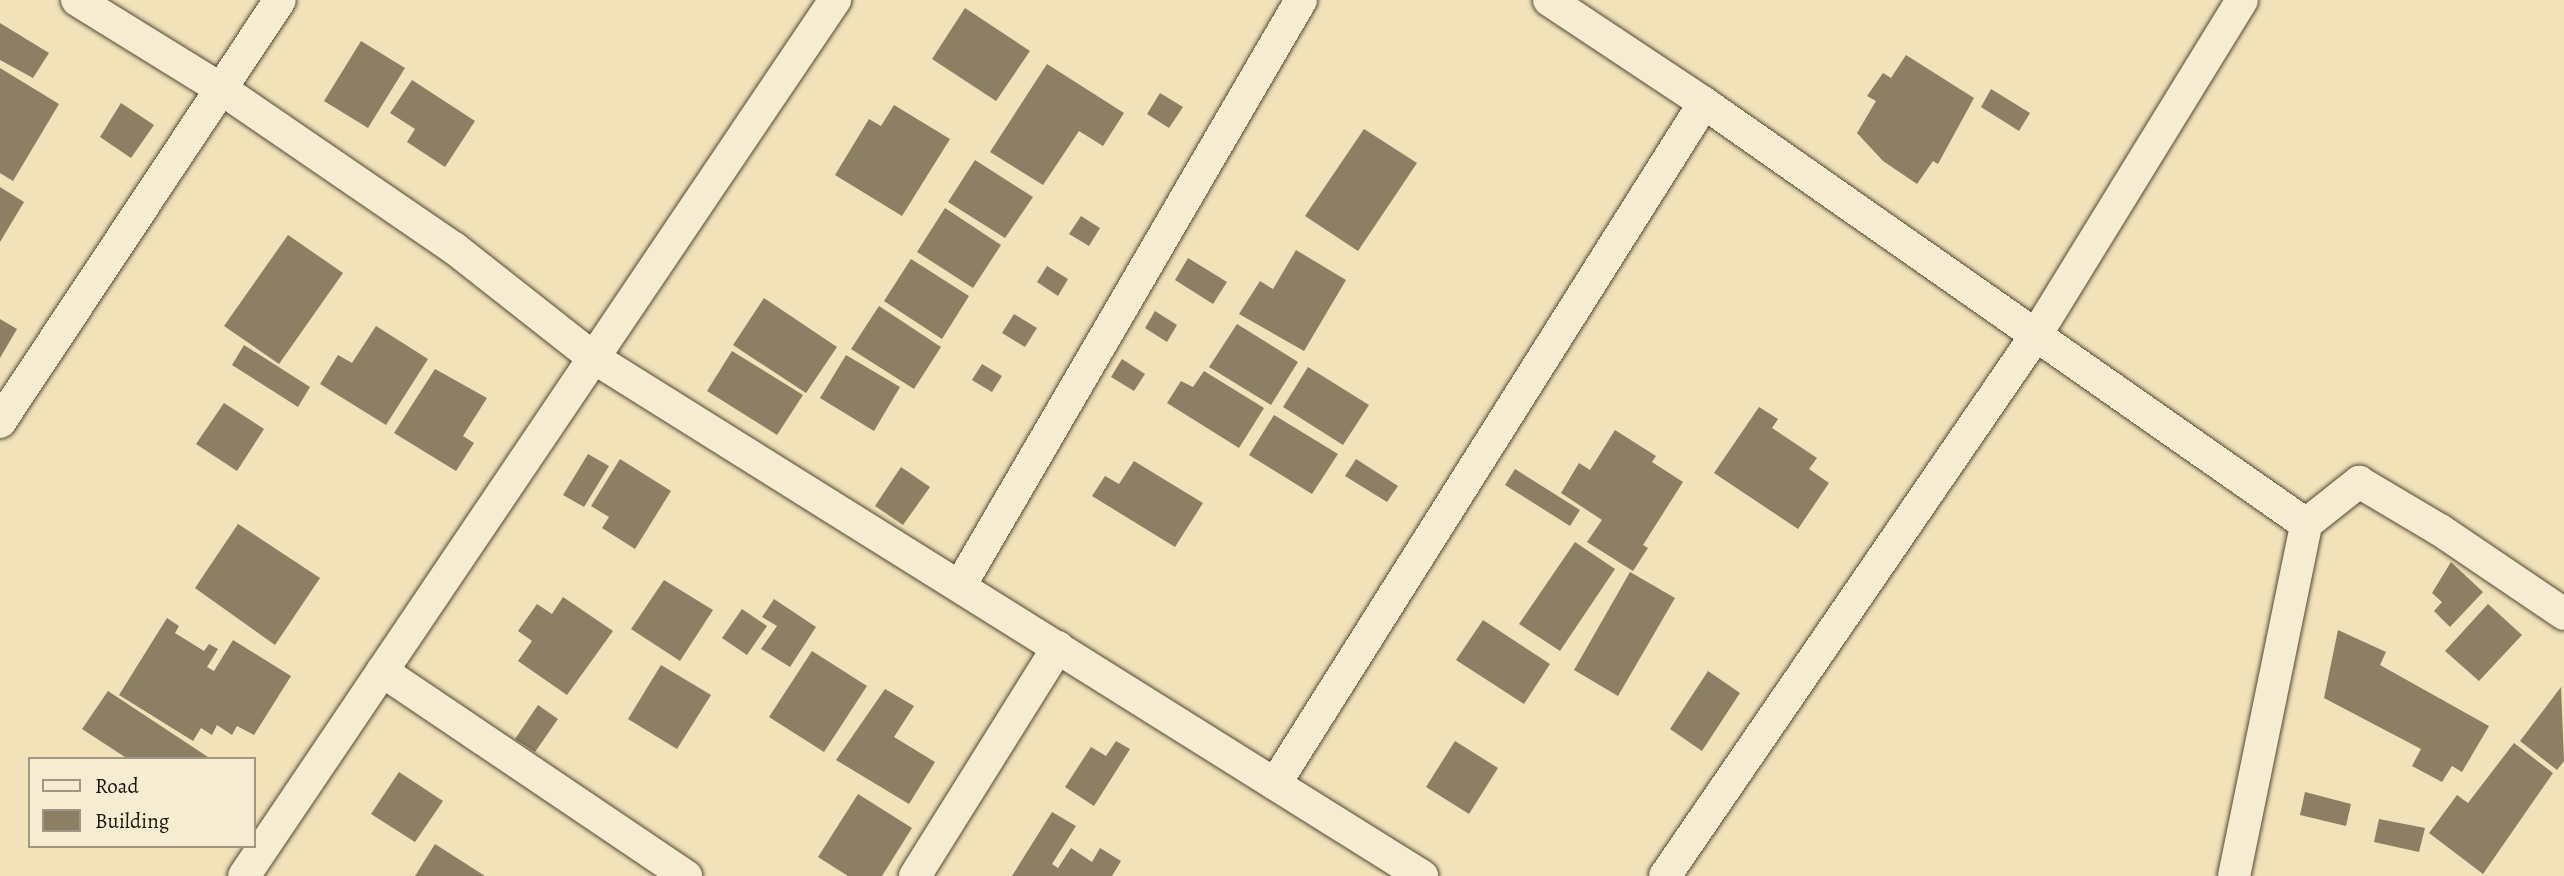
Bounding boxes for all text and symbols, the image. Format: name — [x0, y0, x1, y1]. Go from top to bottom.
legend — [28, 757, 256, 848]
text: Road — [95, 772, 139, 800]
text: Building — [95, 807, 169, 835]

